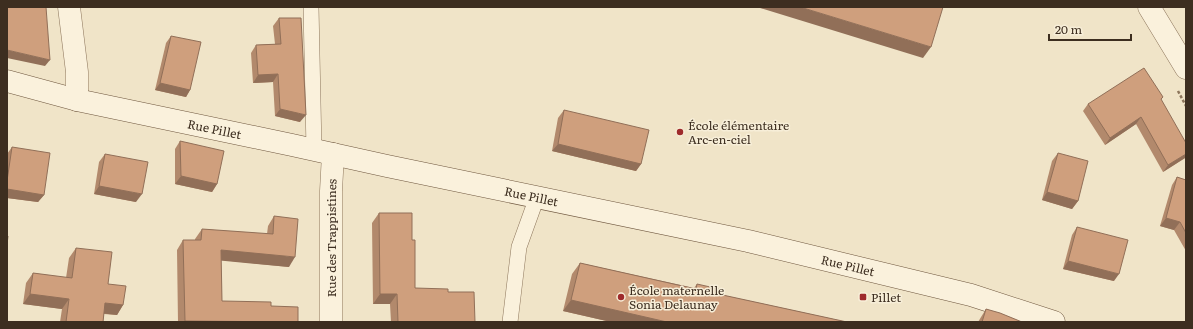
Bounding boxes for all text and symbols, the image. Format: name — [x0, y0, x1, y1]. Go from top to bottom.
scale bar — [1049, 16, 1131, 42]
text: 20 m — [1055, 20, 1082, 38]
street label: Rue Pillet — [186, 114, 243, 143]
place label: École élémentaire Arc-en-ciel — [688, 116, 789, 148]
marker: École élémentaire Arc-en-ciel — [675, 127, 685, 137]
street label: Rue des Trappistines — [322, 178, 341, 297]
street label: Rue Pillet — [503, 182, 560, 210]
street label: Rue Pillet — [819, 250, 877, 280]
place label: École maternelle Sonia Delaunay — [629, 281, 724, 313]
place label: Pillet — [871, 288, 901, 306]
marker: École maternelle Sonia Delaunay — [616, 292, 626, 302]
marker: Pillet — [858, 292, 868, 302]

